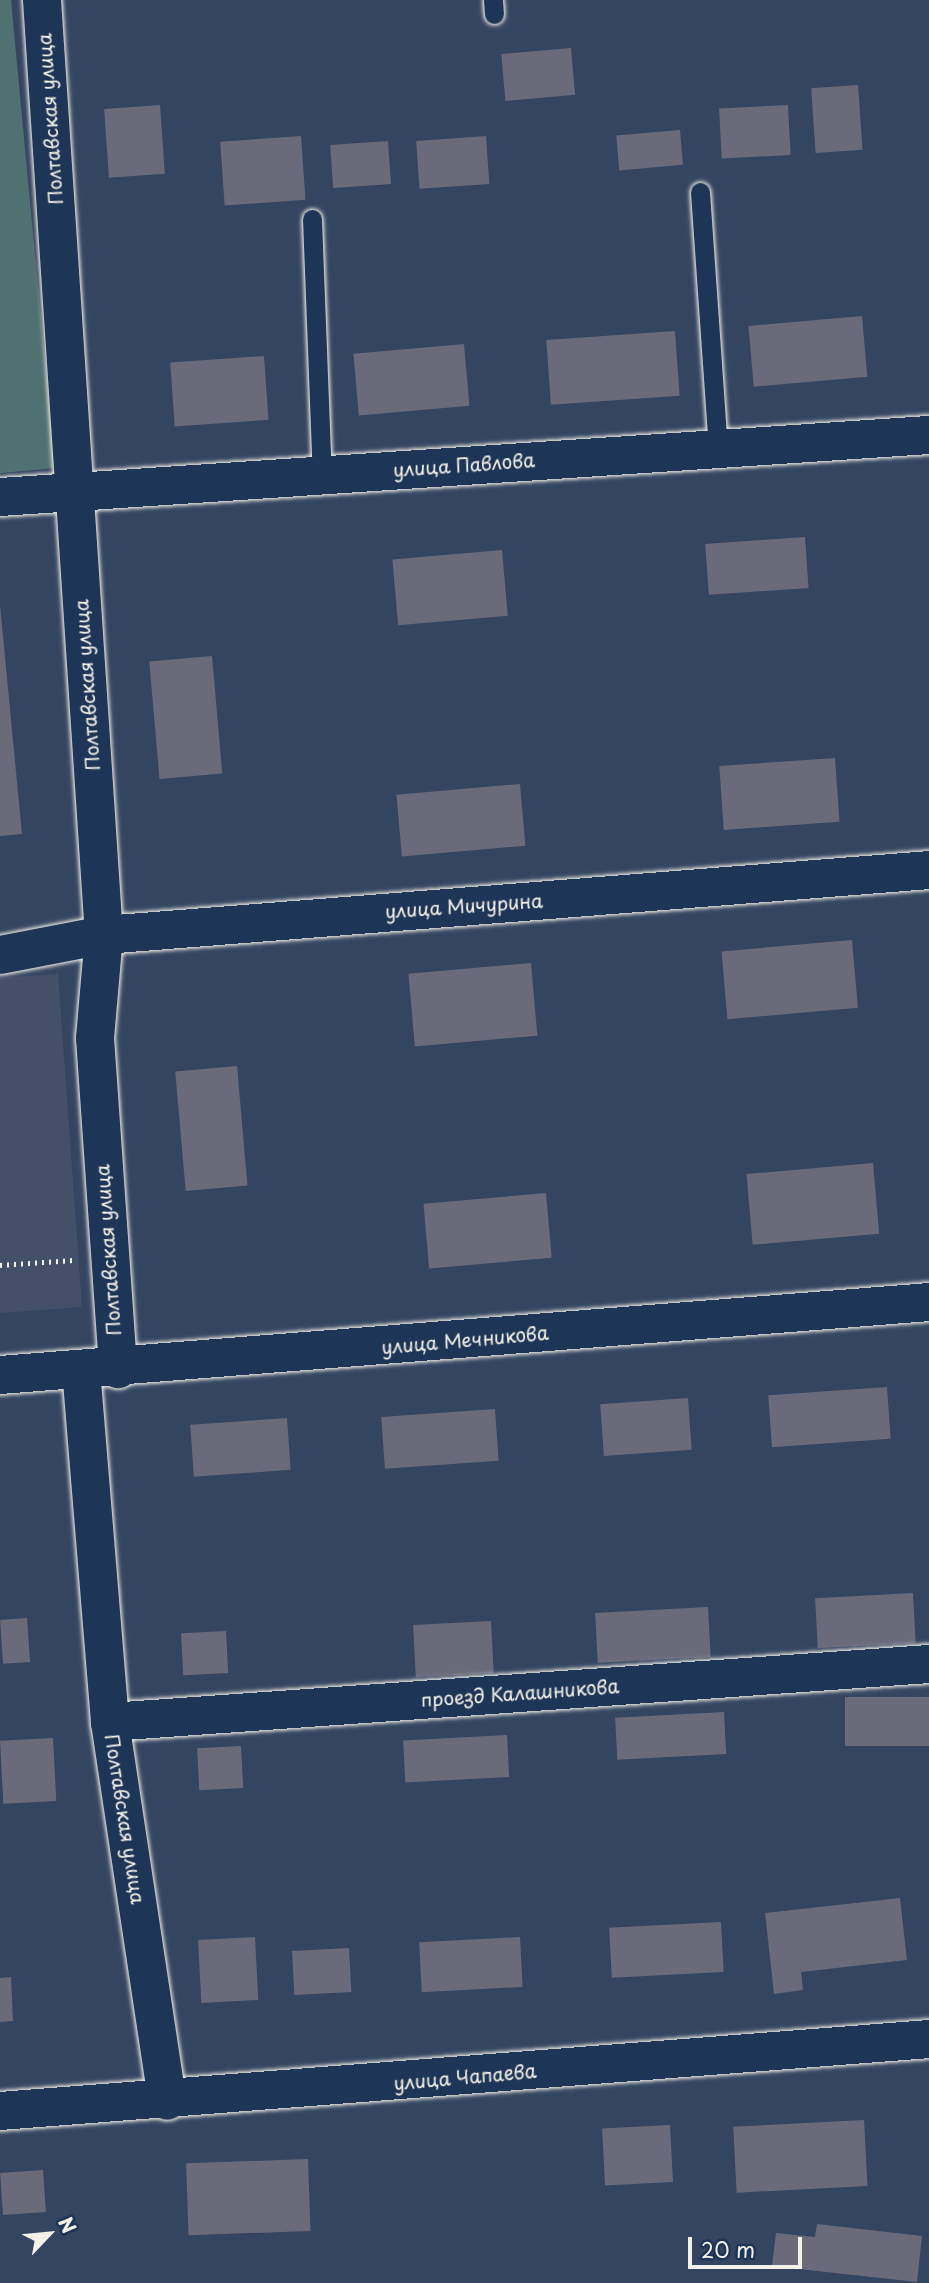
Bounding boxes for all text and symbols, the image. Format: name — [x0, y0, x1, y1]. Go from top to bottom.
street label: Полтавская улица — [33, 32, 67, 206]
street label: улица Павлова — [392, 449, 536, 481]
street label: Полтавская улица — [70, 598, 104, 772]
street label: улица Мичурина — [384, 889, 544, 923]
street label: Полтавская улица — [91, 1163, 125, 1337]
street label: улица Мечникова — [380, 1321, 550, 1359]
street label: проезд Калашникова — [420, 1675, 620, 1711]
street label: Полтавская улица — [100, 1732, 150, 1906]
street label: улица Чапаева — [392, 2059, 538, 2095]
north arrow — [14, 2199, 84, 2269]
text: N — [52, 2212, 84, 2238]
scale bar — [691, 2224, 805, 2268]
text: 20 m — [701, 2233, 755, 2265]

